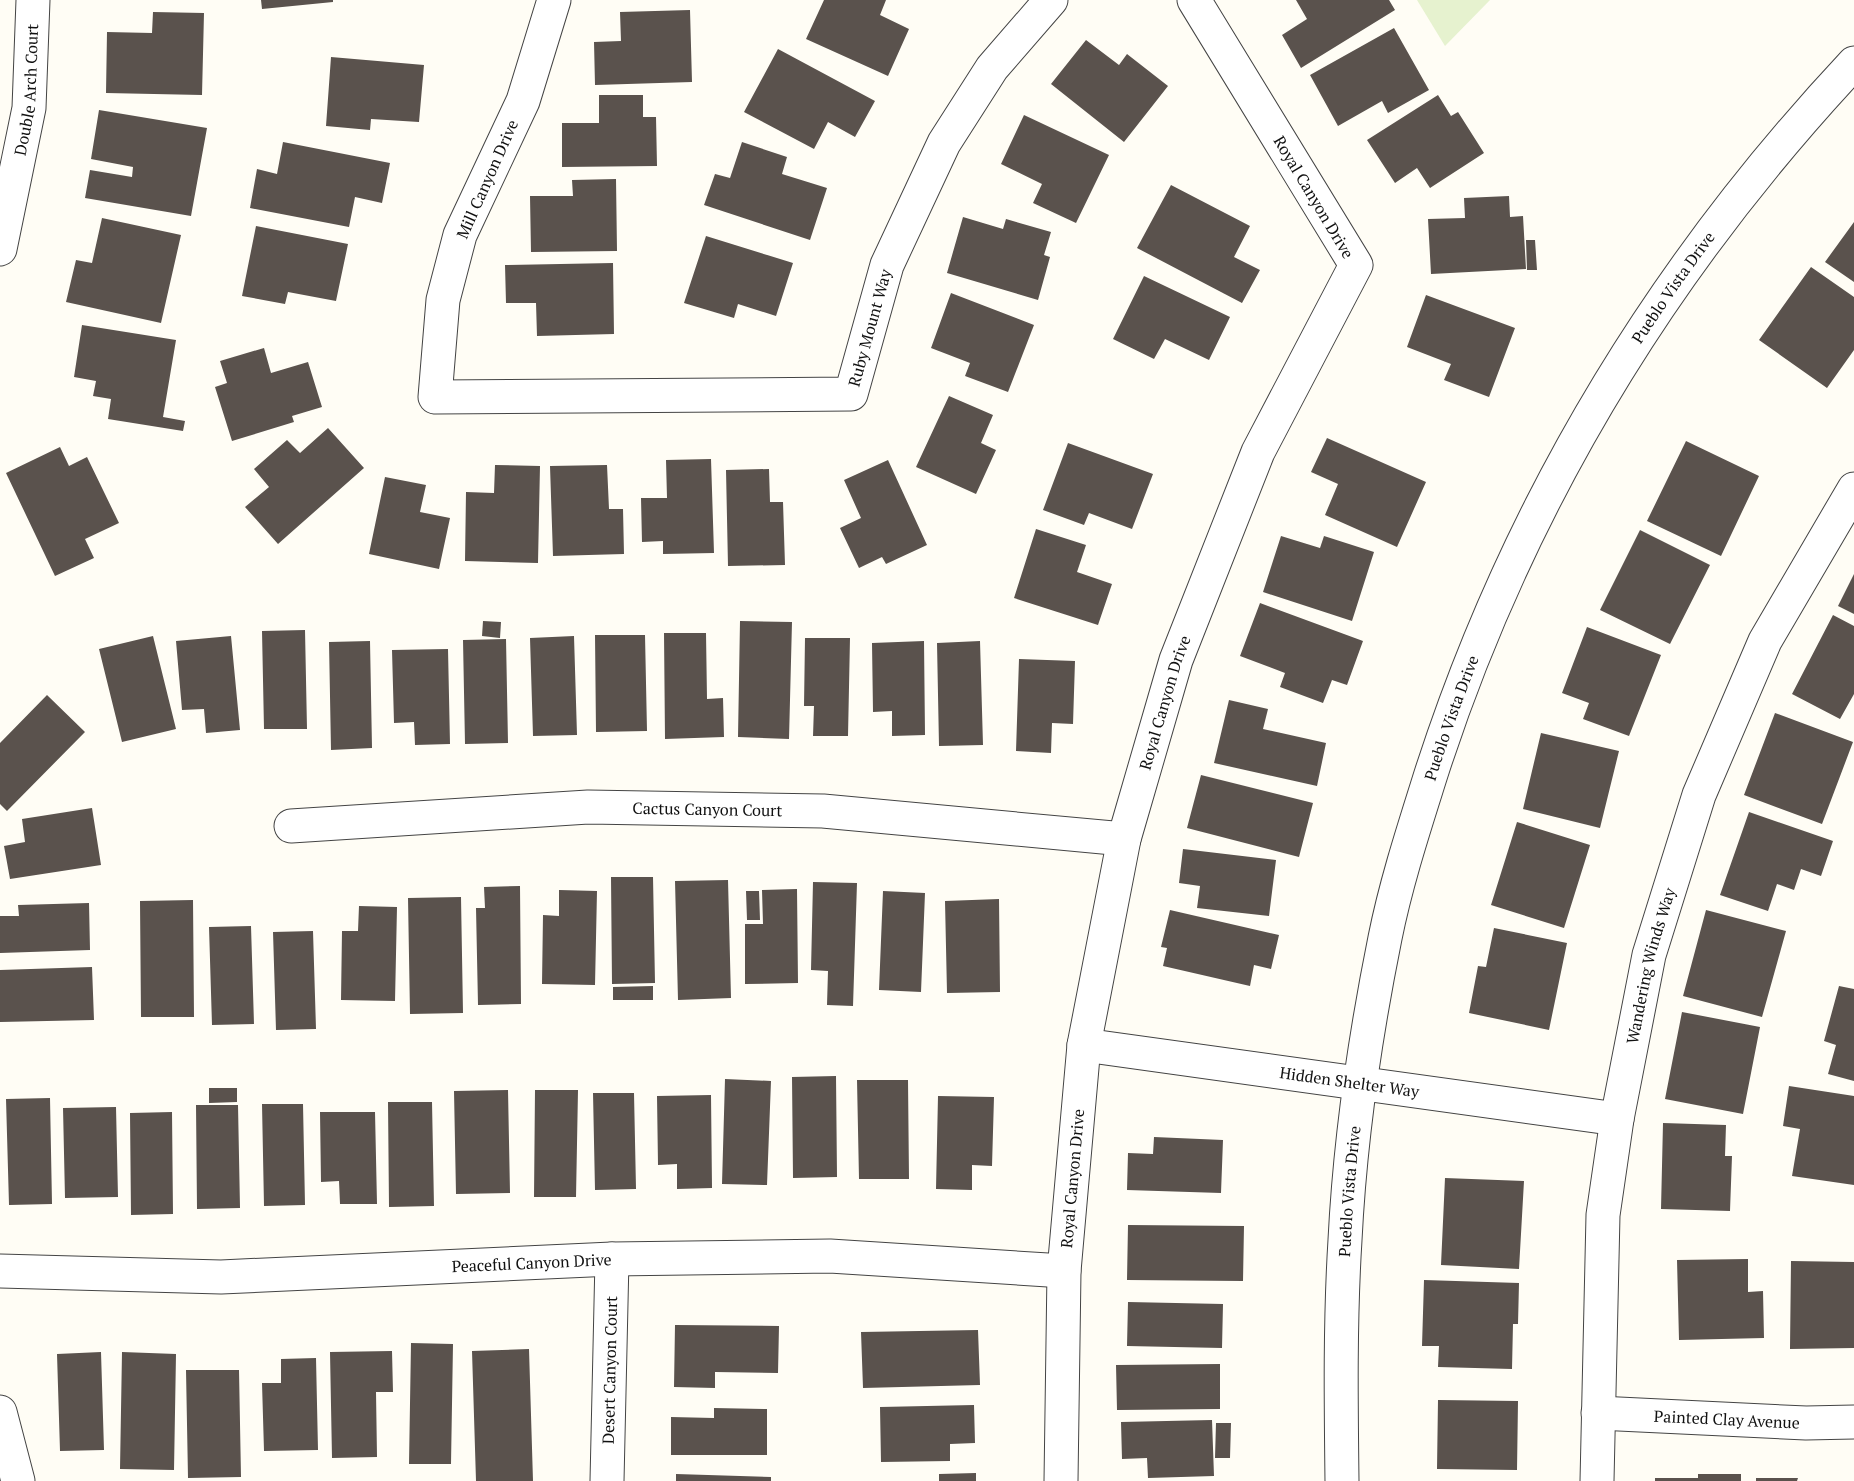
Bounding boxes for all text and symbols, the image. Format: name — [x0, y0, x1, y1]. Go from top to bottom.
street label: Double Arch Court — [9, 23, 43, 157]
street label: Mill Canyon Drive — [451, 116, 523, 242]
street label: Royal Canyon Drive — [1269, 132, 1359, 262]
street label: Pueblo Vista Drive — [1626, 227, 1719, 347]
street label: Ruby Mount Way — [843, 266, 897, 389]
street label: Royal Canyon Drive — [1134, 632, 1196, 772]
street label: Pueblo Vista Drive — [1419, 652, 1484, 783]
street label: Cactus Canyon Court — [632, 797, 783, 821]
street label: Wandering Winds Way — [1621, 884, 1681, 1046]
street label: Hidden Shelter Way — [1278, 1061, 1422, 1103]
street label: Royal Canyon Drive — [1055, 1108, 1089, 1249]
street label: Pueblo Vista Drive — [1333, 1125, 1366, 1257]
street label: Peaceful Canyon Drive — [451, 1248, 612, 1277]
street label: Desert Canyon Court — [597, 1296, 622, 1444]
street label: Painted Clay Avenue — [1653, 1405, 1800, 1434]

